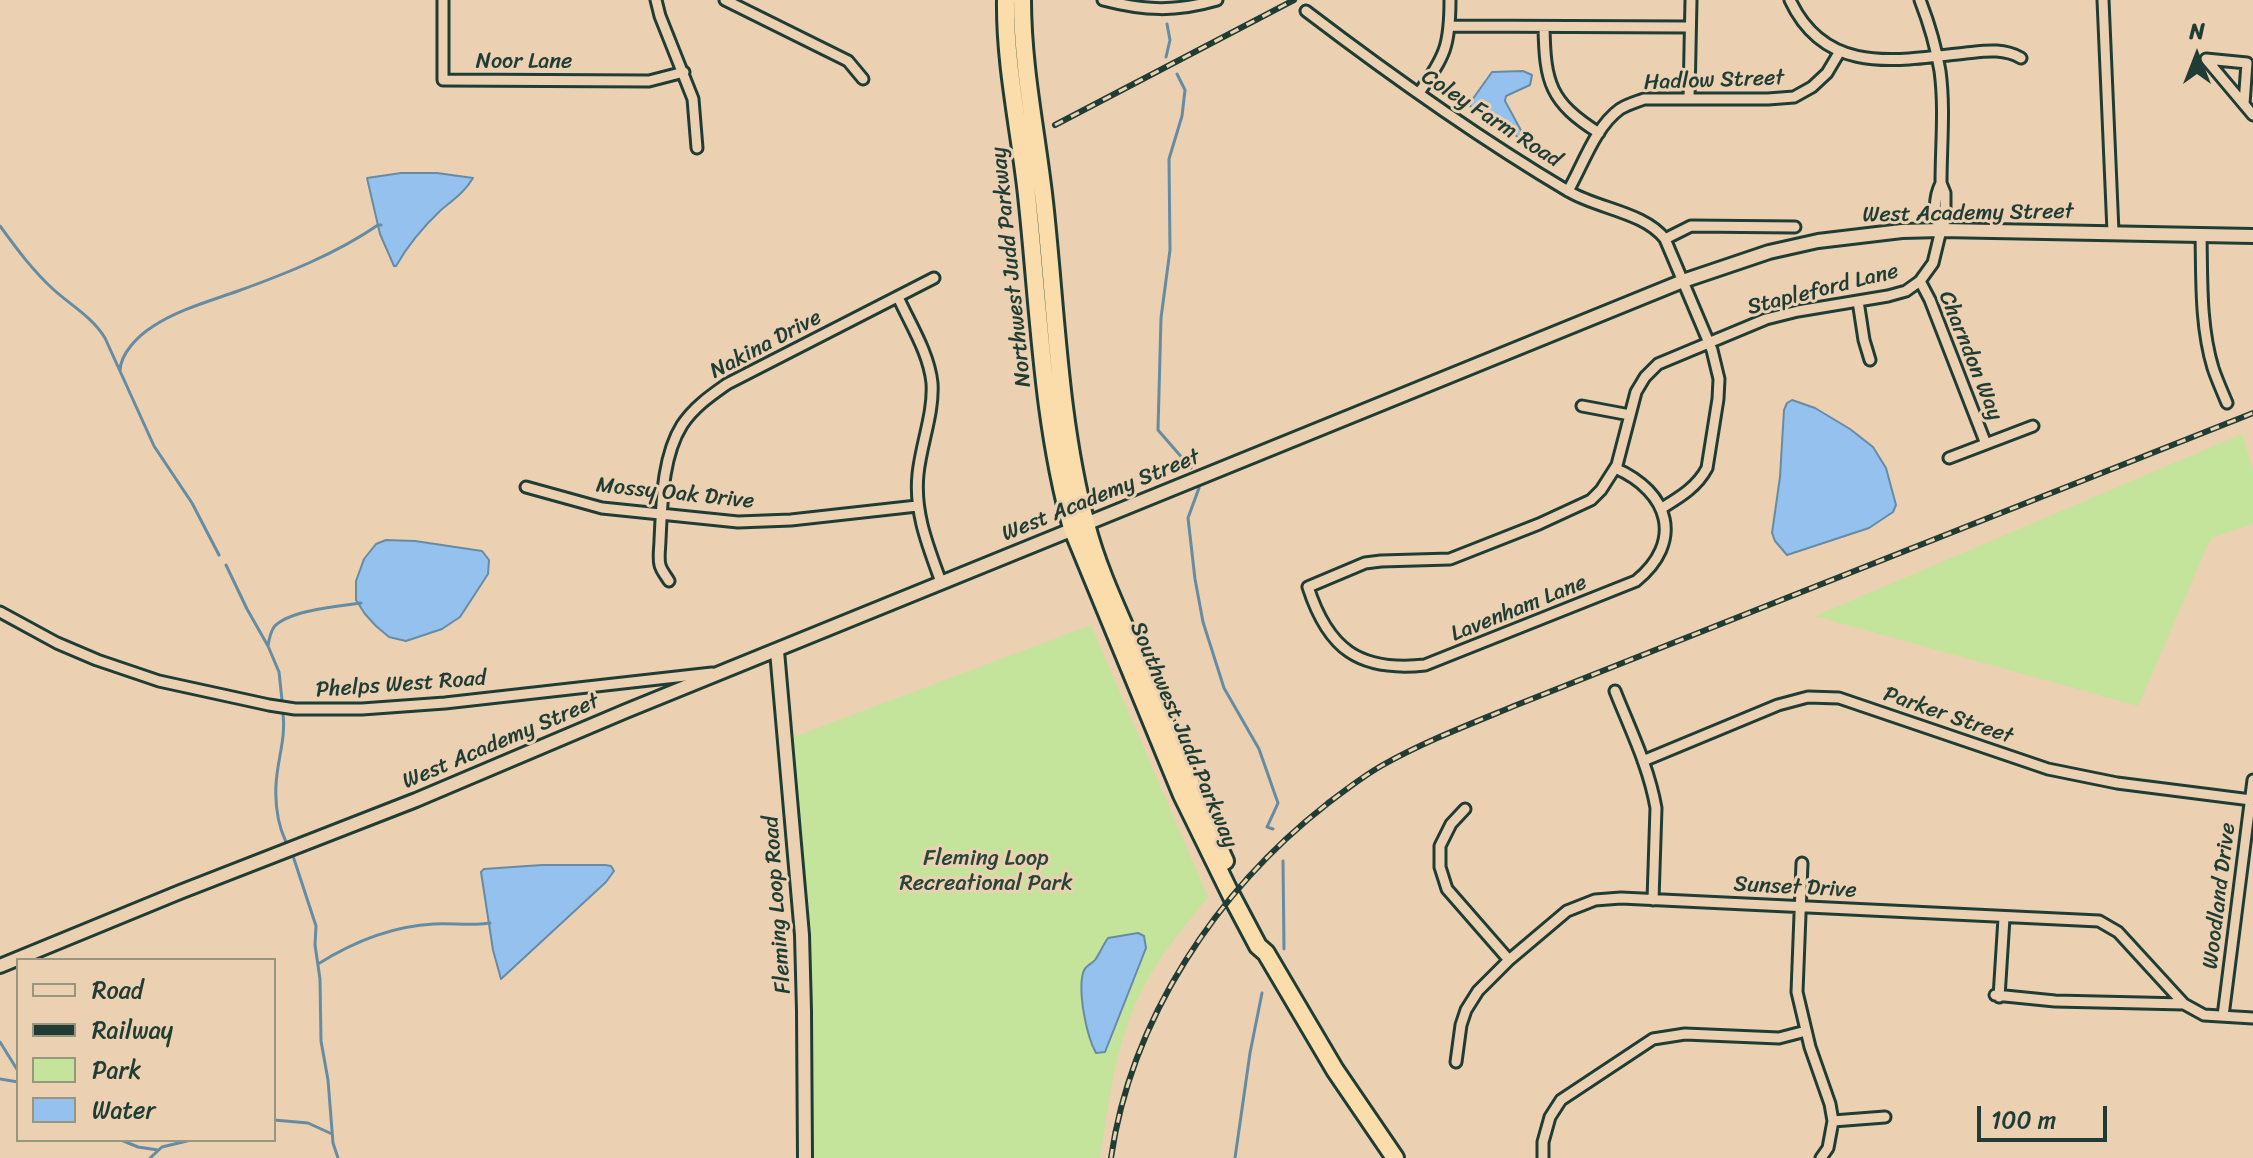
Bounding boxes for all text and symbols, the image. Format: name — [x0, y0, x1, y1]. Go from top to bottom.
text: N — [2189, 12, 2205, 51]
north arrow — [2157, 16, 2237, 96]
street label: Noor Lane — [476, 49, 572, 75]
street label: Coley Farm Road — [1416, 64, 1566, 174]
street label: Hadlow Street — [1643, 65, 1785, 97]
street label: Northwest Judd Parkway — [986, 145, 1038, 389]
street label: West Academy Street — [1862, 199, 2074, 229]
street label: Stapleford Lane — [1745, 258, 1901, 322]
street label: Charndon Way — [1932, 288, 2008, 424]
street label: Nakina Drive — [706, 305, 826, 385]
street label: West Academy Street — [998, 444, 1204, 548]
street label: Mossy Oak Drive — [595, 473, 755, 515]
street label: Lavenham Lane — [1447, 570, 1591, 648]
street label: Southwest Judd Parkway — [1123, 618, 1243, 852]
street label: Phelps West Road — [315, 666, 487, 704]
street label: Parker Street — [1880, 682, 2016, 750]
street label: West Academy Street — [399, 689, 603, 795]
street label: Fleming Loop Road — [759, 815, 797, 995]
street label: Woodland Drive — [2198, 821, 2242, 971]
park label: Fleming Loop Recreational Park — [899, 846, 1073, 898]
street label: Sunset Drive — [1733, 872, 1857, 904]
legend — [16, 958, 276, 1142]
text: Road — [92, 969, 143, 1011]
text: Railway — [92, 1009, 173, 1051]
text: Park — [92, 1049, 141, 1091]
text: Water — [92, 1089, 155, 1131]
scale bar — [1981, 1090, 2111, 1140]
text: 100 m — [1991, 1099, 2056, 1141]

